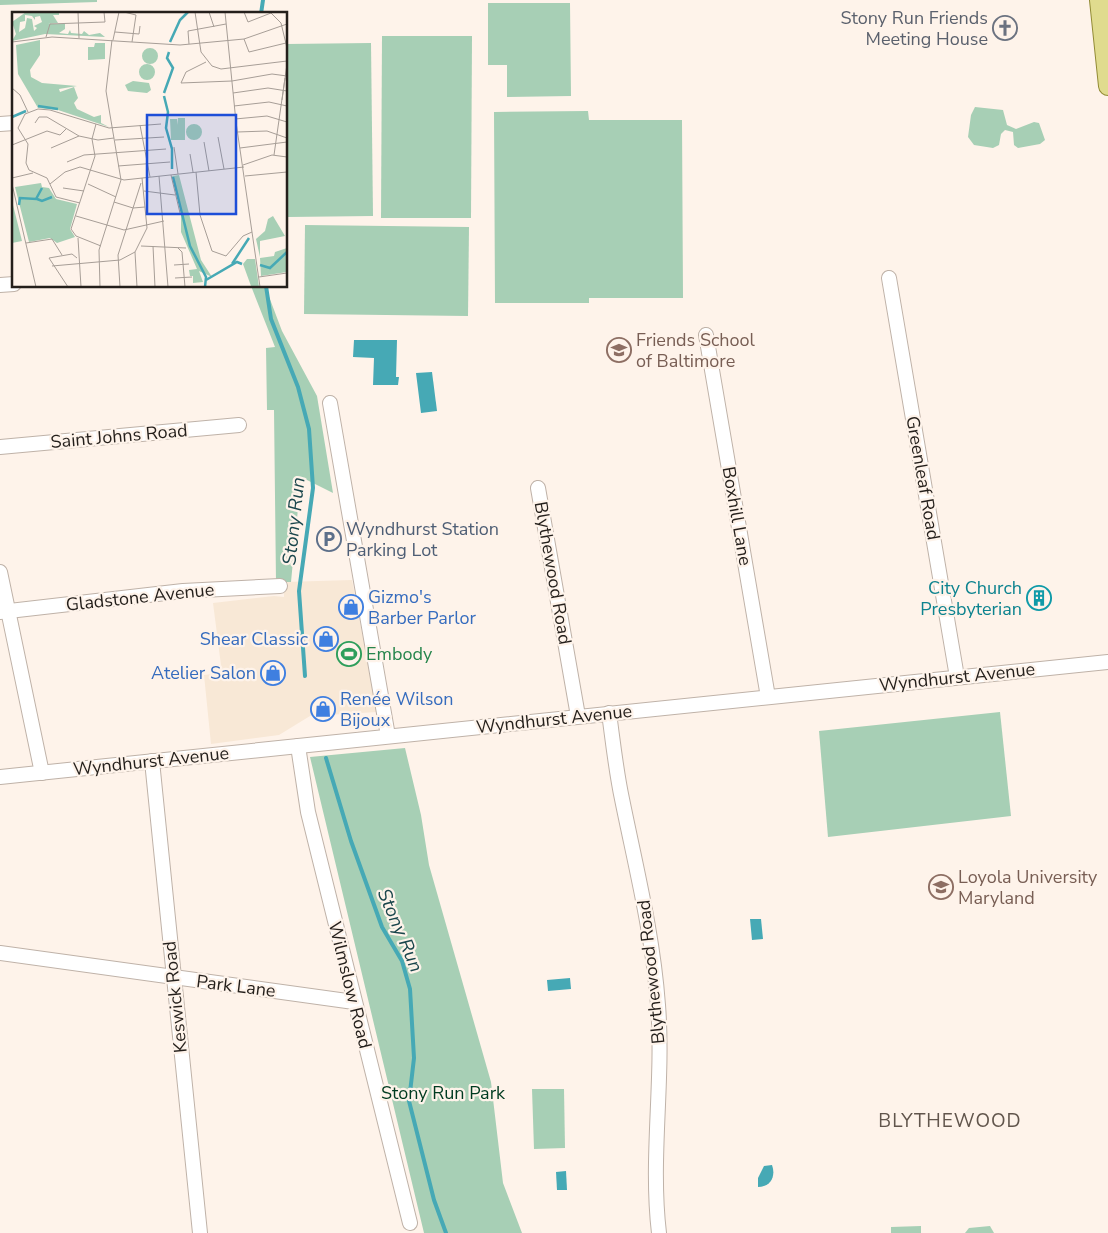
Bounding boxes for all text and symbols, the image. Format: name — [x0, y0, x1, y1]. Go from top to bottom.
place label: Stony Run Friends Meeting House — [840, 6, 988, 51]
inset map — [12, 12, 288, 288]
church icon: Stony Run Friends Meeting House — [992, 15, 1018, 41]
place label: Friends School of Baltimore — [636, 328, 756, 373]
school or university icon: Friends School of Baltimore — [606, 337, 632, 363]
street label: Greenleaf Road — [900, 414, 946, 542]
street label: Saint Johns Road — [50, 418, 188, 454]
street label: Boxhill Lane — [716, 465, 758, 567]
water label: Stony Run — [276, 476, 312, 566]
street label: Blythewood Road — [529, 500, 577, 646]
place label: Wyndhurst Station Parking Lot — [346, 517, 499, 562]
parking icon: Wyndhurst Station Parking Lot — [316, 526, 342, 552]
place label: City Church Presbyterian — [920, 576, 1022, 621]
street label: Gladstone Avenue — [65, 577, 215, 617]
place label: Gizmo's Barber Parlor — [368, 585, 476, 630]
building icon: City Church Presbyterian — [1026, 585, 1052, 611]
shop icon: Gizmo's Barber Parlor — [338, 594, 364, 620]
shop icon: Shear Classic — [313, 626, 339, 652]
place label: Shear Classic — [200, 627, 308, 651]
sports icon: Embody — [336, 641, 362, 667]
place label: Embody — [366, 642, 433, 666]
street label: Wyndhurst Avenue — [878, 657, 1036, 697]
shop icon: Atelier Salon — [260, 660, 286, 686]
place label: Atelier Salon — [151, 661, 256, 685]
place label: Renée Wilson Bijoux — [340, 687, 454, 732]
shop icon: Renée Wilson Bijoux — [310, 696, 336, 722]
street label: Wyndhurst Avenue — [475, 699, 633, 739]
street label: Wyndhurst Avenue — [72, 741, 230, 781]
place label: Loyola University Maryland — [958, 865, 1098, 910]
school or university icon: Loyola University Maryland — [928, 874, 954, 900]
water label: Stony Run — [371, 885, 429, 976]
street label: Blythewood Road — [632, 899, 670, 1045]
street label: Wilmslow Road — [323, 919, 377, 1051]
street label: Keswick Road — [157, 940, 193, 1054]
street label: Park Lane — [195, 969, 277, 1003]
park label: Stony Run Park — [381, 1081, 506, 1105]
district label: BLYTHEWOOD — [878, 1108, 1022, 1134]

